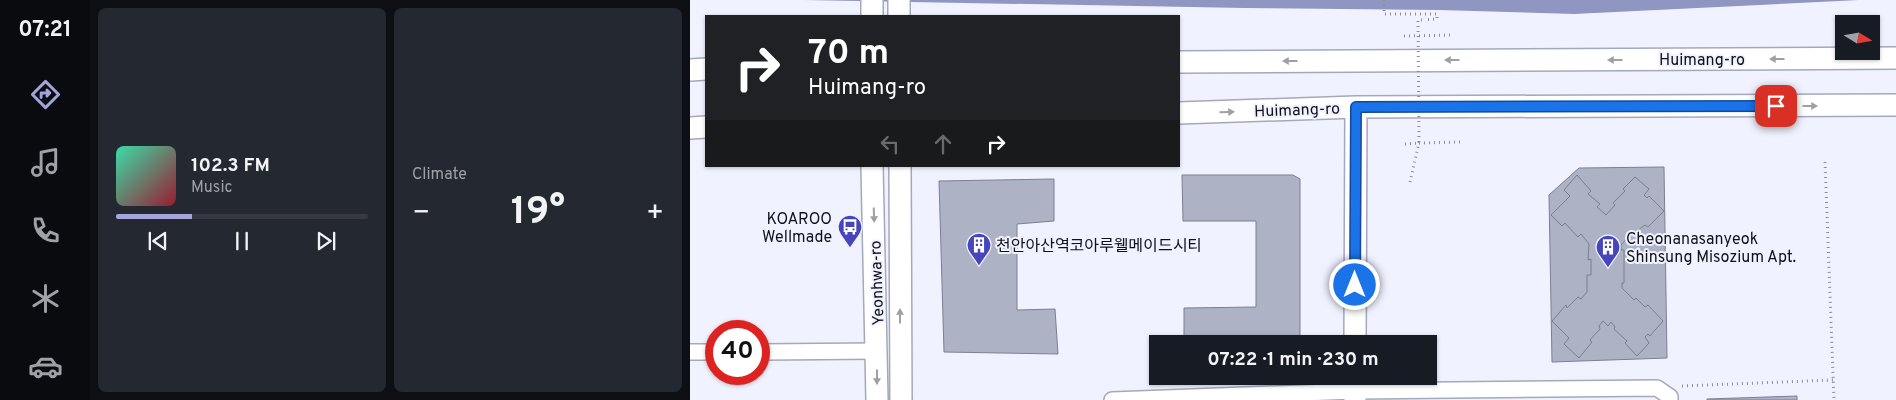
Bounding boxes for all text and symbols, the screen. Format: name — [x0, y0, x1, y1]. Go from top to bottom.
north arrow — [1835, 15, 1880, 60]
map controls — [1835, 15, 1880, 60]
text: 07:21 — [18, 17, 72, 44]
text: 70 m — [808, 32, 889, 76]
icon: right — [725, 35, 790, 100]
street label: Huimang-ro — [1659, 51, 1745, 71]
one-way arrow — [1769, 55, 1785, 63]
one-way arrow — [1444, 56, 1460, 64]
one-way arrow — [1607, 56, 1623, 64]
one-way arrow — [1282, 57, 1298, 65]
text: Huimang-ro — [808, 75, 926, 102]
icon: directions — [28, 77, 63, 112]
pin — [1755, 85, 1797, 127]
icon: arrive — [1762, 92, 1790, 120]
street label: Huimang-ro — [1254, 100, 1340, 122]
one-way arrow — [1802, 102, 1818, 110]
one-way arrow — [1220, 107, 1236, 115]
icon: left — [876, 130, 904, 158]
icon: ahead — [929, 130, 957, 158]
icon: right — [982, 130, 1010, 158]
icon: music — [28, 145, 63, 180]
text: 102.3 FM — [191, 154, 270, 178]
text: Climate — [412, 165, 467, 185]
text: Music — [191, 178, 232, 198]
text: 19° — [511, 189, 565, 238]
text: − — [412, 196, 430, 232]
text: + — [646, 196, 664, 232]
one-way arrow — [870, 207, 878, 223]
place label: KOAROO Wellmade — [762, 210, 832, 248]
icon: phone — [28, 213, 63, 248]
bus stop icon: KOAROO Wellmade — [837, 214, 863, 248]
icon: previous — [144, 227, 172, 255]
icon: pause — [228, 227, 256, 255]
icon: next — [312, 227, 340, 255]
place label: Cheonanasanyeok Shinsung Misozium Apt. — [1626, 230, 1796, 268]
building icon: 천안아산역코아루웰메이드시티 — [966, 232, 992, 266]
building icon: Cheonanasanyeok Shinsung Misozium Apt. — [1595, 234, 1621, 268]
place label: 천안아산역코아루웰메이드시티 — [996, 237, 1202, 257]
street label: Yeonhwa-ro — [867, 240, 889, 326]
position arrow — [1328, 258, 1380, 310]
icon: climate — [28, 281, 63, 316]
one-way arrow — [896, 308, 904, 324]
speed limit sign: 40 — [705, 320, 770, 385]
text: 07:22 · 1 min · 230 m — [1207, 348, 1379, 372]
icon: car — [28, 349, 63, 384]
one-way arrow — [873, 370, 881, 386]

